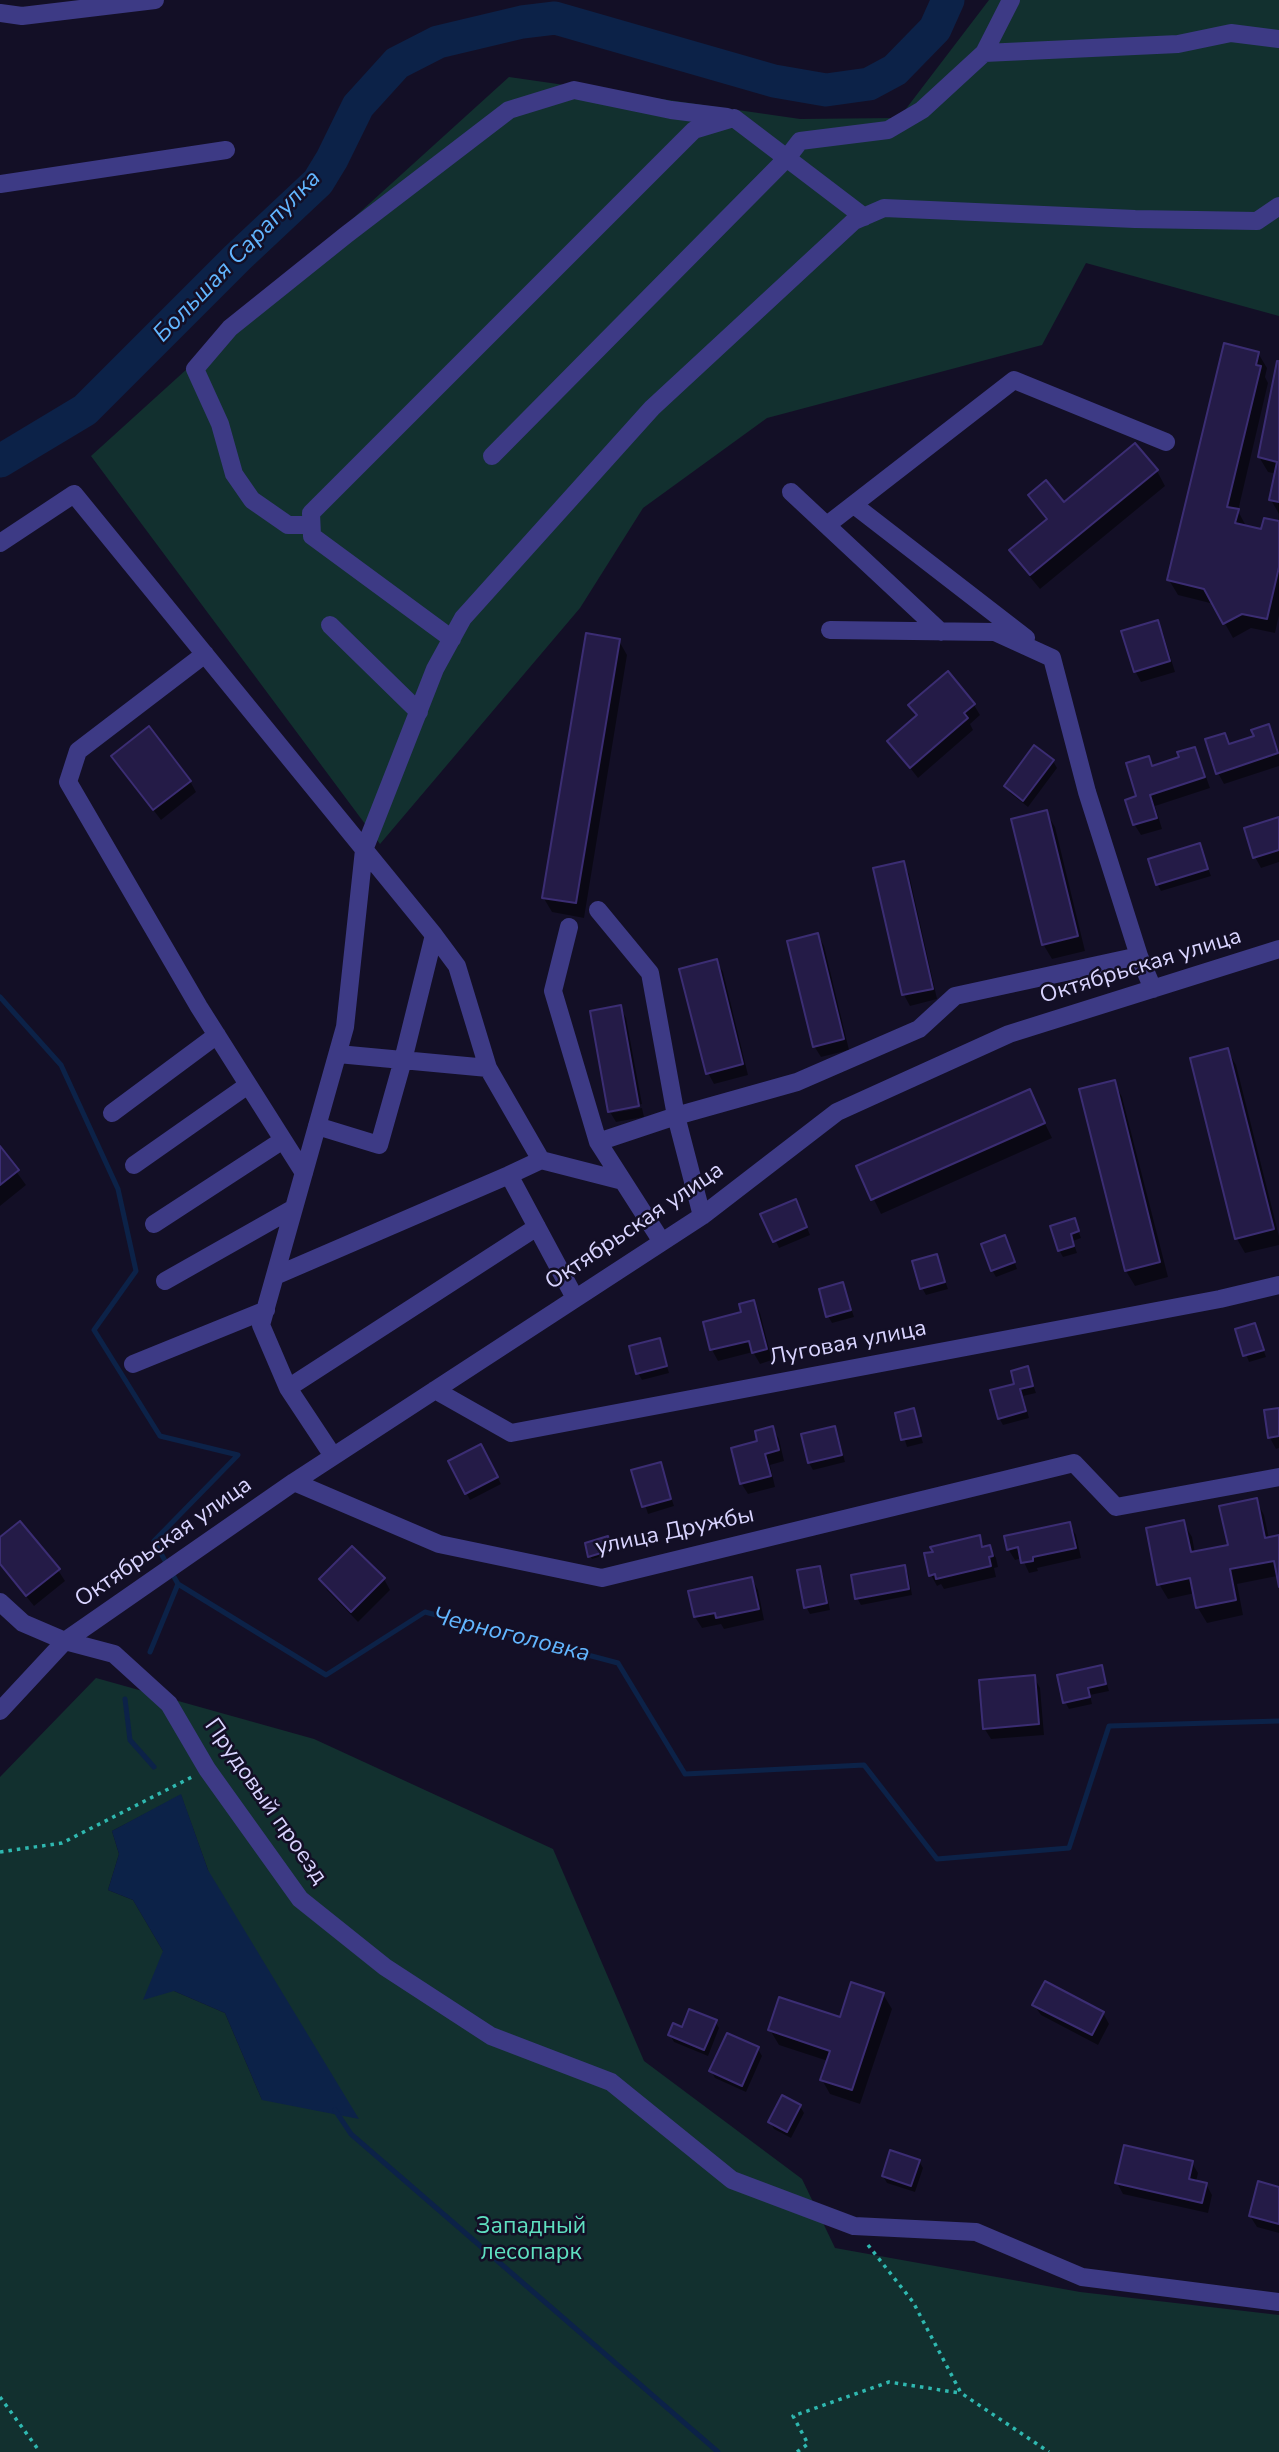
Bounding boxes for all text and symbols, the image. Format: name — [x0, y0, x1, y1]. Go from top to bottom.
water label: Большая Сарапулка — [148, 165, 328, 349]
street label: Октябрьская улица — [1037, 923, 1245, 1011]
street label: Октябрьская улица — [541, 1157, 729, 1297]
street label: Луговая улица — [767, 1315, 929, 1373]
street label: Октябрьская улица — [70, 1472, 258, 1614]
street label: улица Дружбы — [593, 1502, 757, 1562]
water label: Черноголовка — [429, 1603, 593, 1669]
street label: Прудовый проезд — [198, 1714, 332, 1890]
park label: Западный лесопарк — [476, 2213, 586, 2267]

